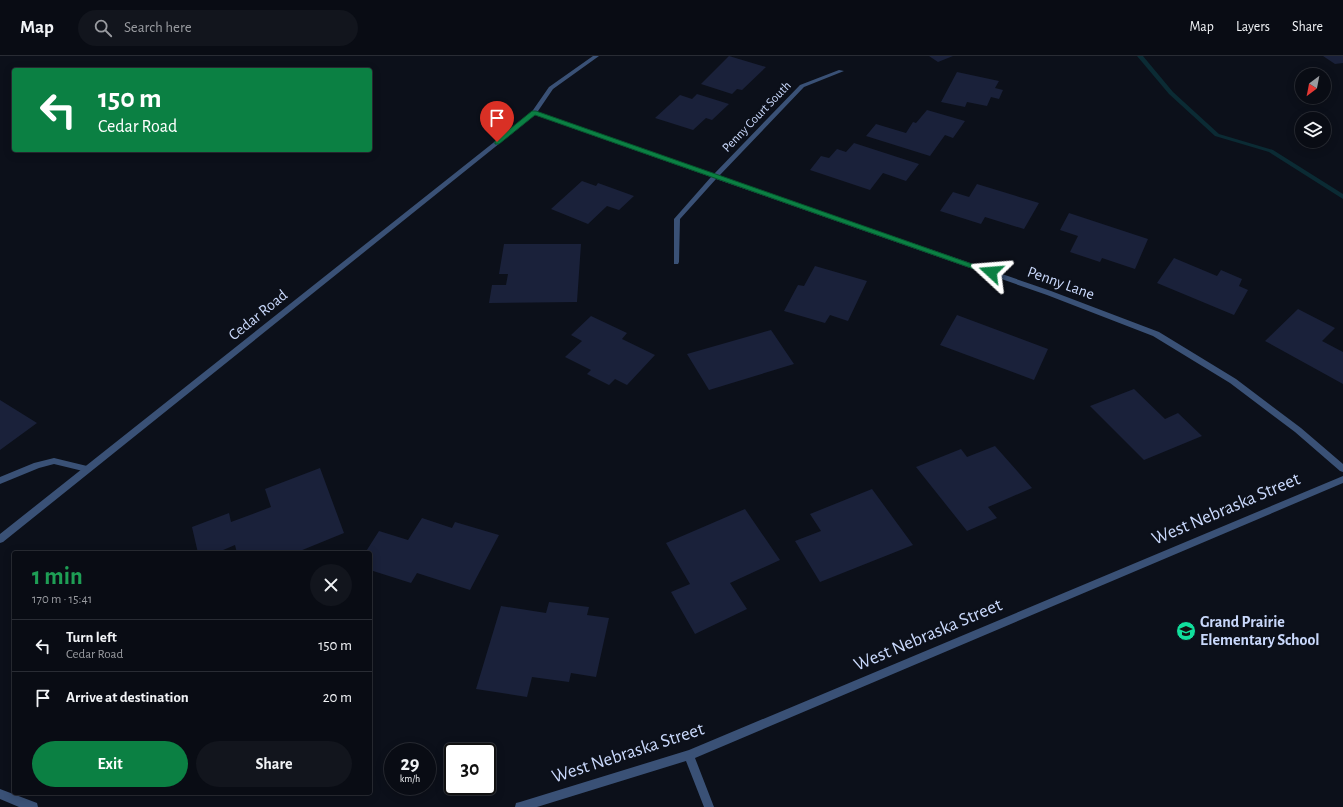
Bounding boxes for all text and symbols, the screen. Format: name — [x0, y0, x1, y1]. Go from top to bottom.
search box — [78, 10, 358, 46]
icon: search — [92, 17, 114, 39]
text: Map — [20, 18, 54, 37]
text: Search here — [124, 20, 192, 35]
text: Map — [1189, 20, 1214, 34]
text: Layers — [1236, 20, 1270, 34]
text: Share — [1292, 20, 1323, 34]
north arrow — [1295, 68, 1331, 104]
map controls — [1295, 68, 1331, 148]
street label: Penny Court South — [720, 79, 794, 155]
icon: left — [32, 84, 84, 136]
text: 150 m — [98, 85, 162, 113]
pin — [480, 101, 514, 142]
icon: arrive — [486, 107, 508, 129]
button: layers — [1295, 112, 1331, 148]
text: Cedar Road — [98, 118, 177, 136]
position arrow — [970, 251, 1012, 293]
street label: Penny Lane — [1025, 263, 1097, 303]
street label: Cedar Road — [226, 287, 290, 343]
street label: West Nebraska Street — [1149, 469, 1303, 549]
button: close — [310, 564, 352, 606]
text: 1 min — [32, 565, 83, 589]
text: 170 m · 15:41 — [32, 593, 92, 606]
street label: West Nebraska Street — [851, 595, 1005, 675]
place label: Grand Prairie Elementary School — [1200, 614, 1320, 649]
school or university icon: Grand Prairie Elementary School — [1175, 620, 1197, 642]
text: Turn left — [66, 630, 117, 645]
icon: left — [32, 635, 54, 657]
text: 150 m — [318, 638, 352, 653]
text: Cedar Road — [66, 648, 123, 661]
icon: arrive — [32, 687, 54, 709]
text: Arrive at destination — [66, 690, 189, 705]
text: 20 m — [323, 690, 352, 705]
street label: West Nebraska Street — [550, 719, 706, 787]
button: Exit — [32, 741, 188, 787]
button: Share — [196, 741, 352, 787]
speed limit sign: 30 — [444, 743, 496, 795]
text: 29 — [400, 754, 420, 774]
text: km/h — [400, 774, 420, 784]

